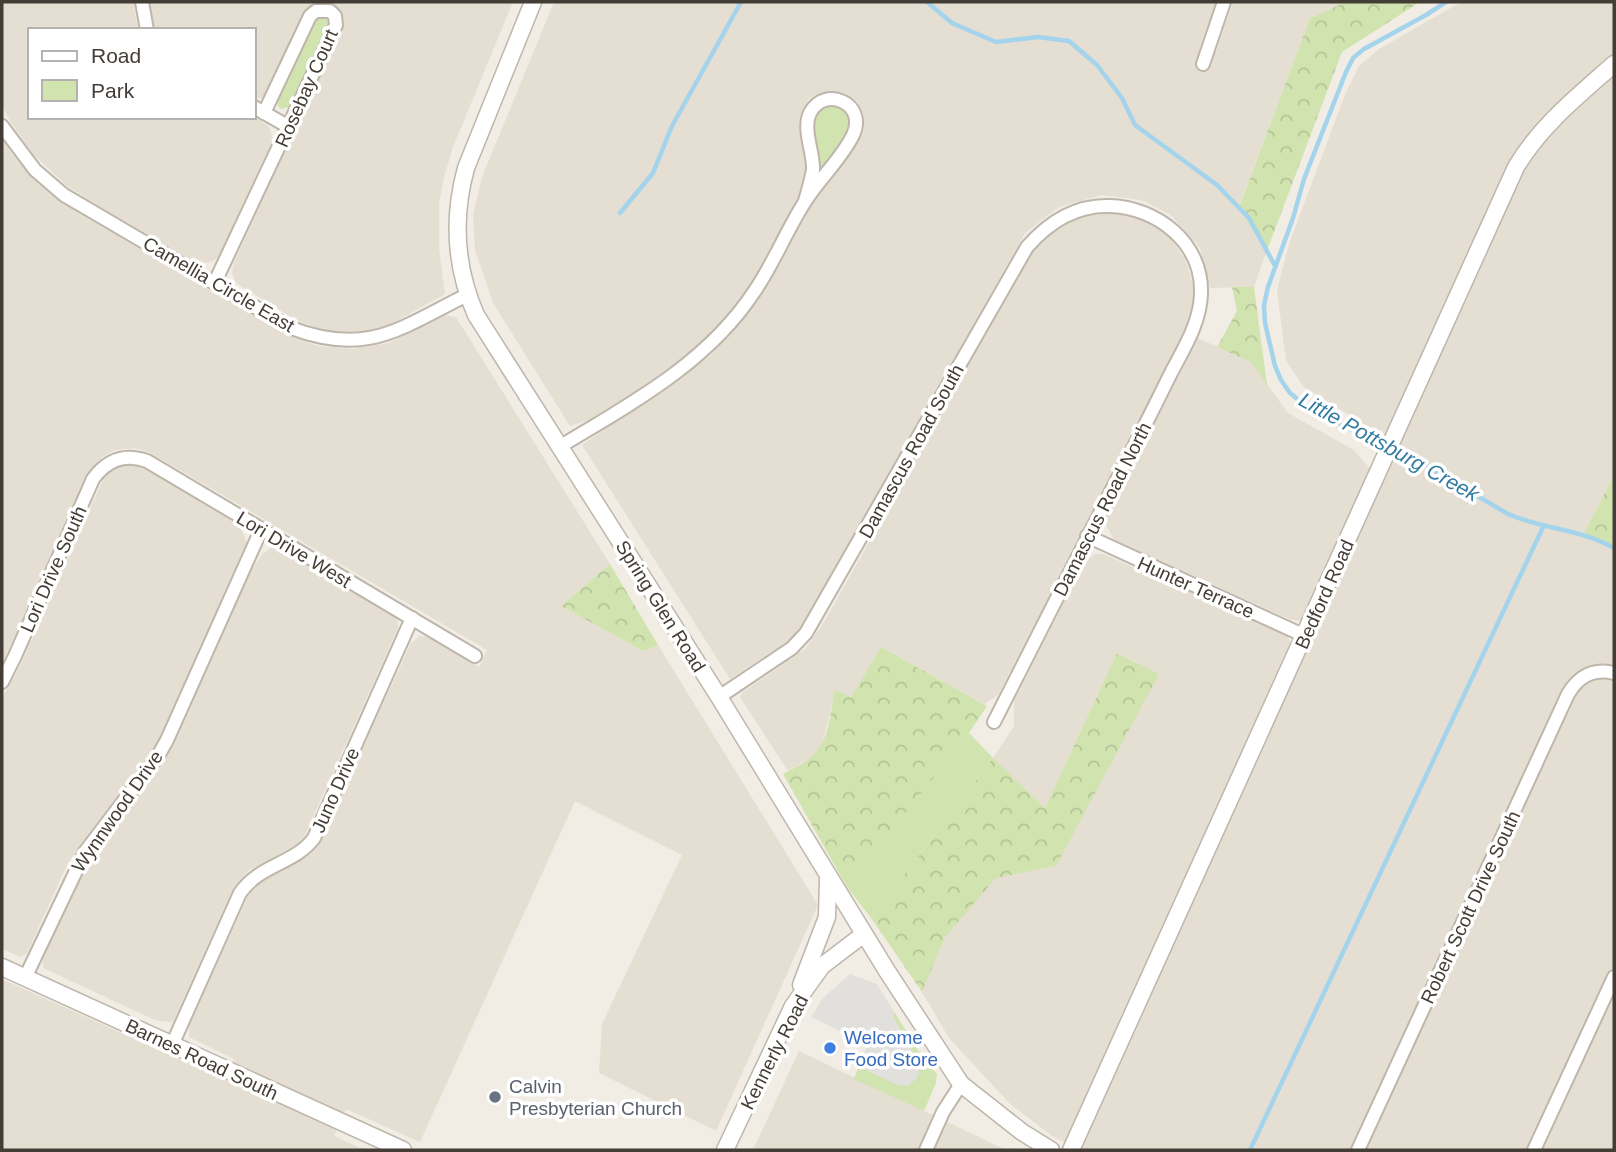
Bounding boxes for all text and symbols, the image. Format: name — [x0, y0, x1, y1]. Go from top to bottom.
street label: Rosebay Court — [271, 25, 342, 150]
legend — [28, 28, 256, 119]
text: Road — [91, 44, 141, 67]
text: Park — [91, 79, 135, 102]
street label: Camellia Circle East — [139, 233, 299, 337]
street label: Damascus Road South — [855, 361, 968, 542]
water label: Little Pottsburg Creek — [1295, 388, 1484, 506]
street label: Damascus Road North — [1049, 419, 1155, 600]
street label: Lori Drive South — [16, 503, 91, 636]
street label: Lori Drive West — [233, 507, 355, 592]
street label: Bedford Road — [1291, 536, 1358, 652]
street label: Spring Glen Road — [612, 537, 710, 676]
street label: Hunter Terrace — [1134, 552, 1257, 623]
street label: Juno Drive — [307, 744, 364, 836]
street label: Wynnwood Drive — [68, 747, 167, 876]
street label: Robert Scott Drive South — [1417, 808, 1524, 1007]
street label: Kennerly Road — [737, 991, 812, 1113]
street label: Barnes Road South — [122, 1015, 281, 1104]
place label: Welcome Food Store — [844, 1027, 938, 1070]
marker: Welcome Food Store — [822, 1040, 838, 1056]
place label: Calvin Presbyterian Church — [509, 1076, 682, 1119]
marker: Calvin Presbyterian Church — [487, 1089, 503, 1105]

